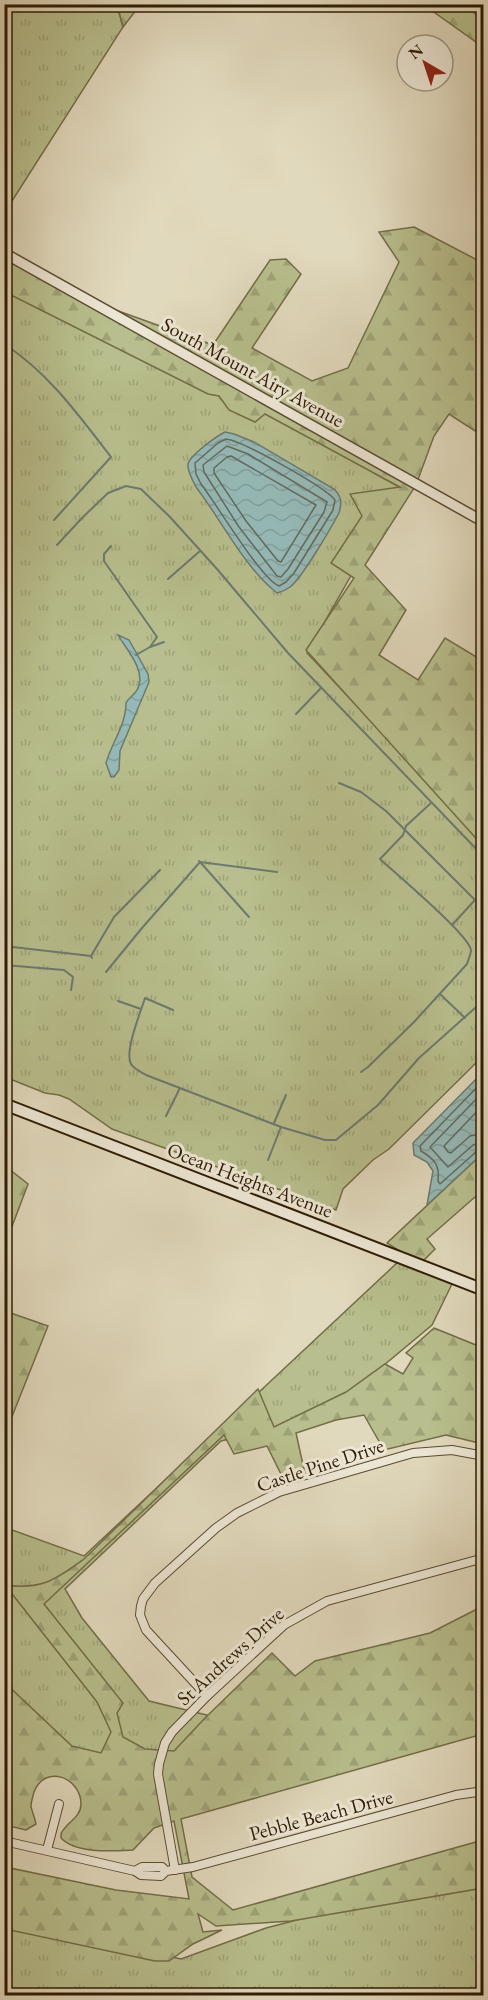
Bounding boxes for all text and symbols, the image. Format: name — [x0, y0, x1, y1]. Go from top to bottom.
north arrow — [395, 33, 455, 93]
text: N — [404, 39, 428, 64]
street label: South Mount Airy Avenue — [157, 311, 349, 433]
street label: Ocean Heights Avenue — [163, 1136, 337, 1224]
street label: Castle Pine Drive — [253, 1432, 387, 1498]
street label: St Andrews Drive — [171, 1601, 289, 1711]
street label: Pebble Beach Drive — [246, 1783, 396, 1847]

